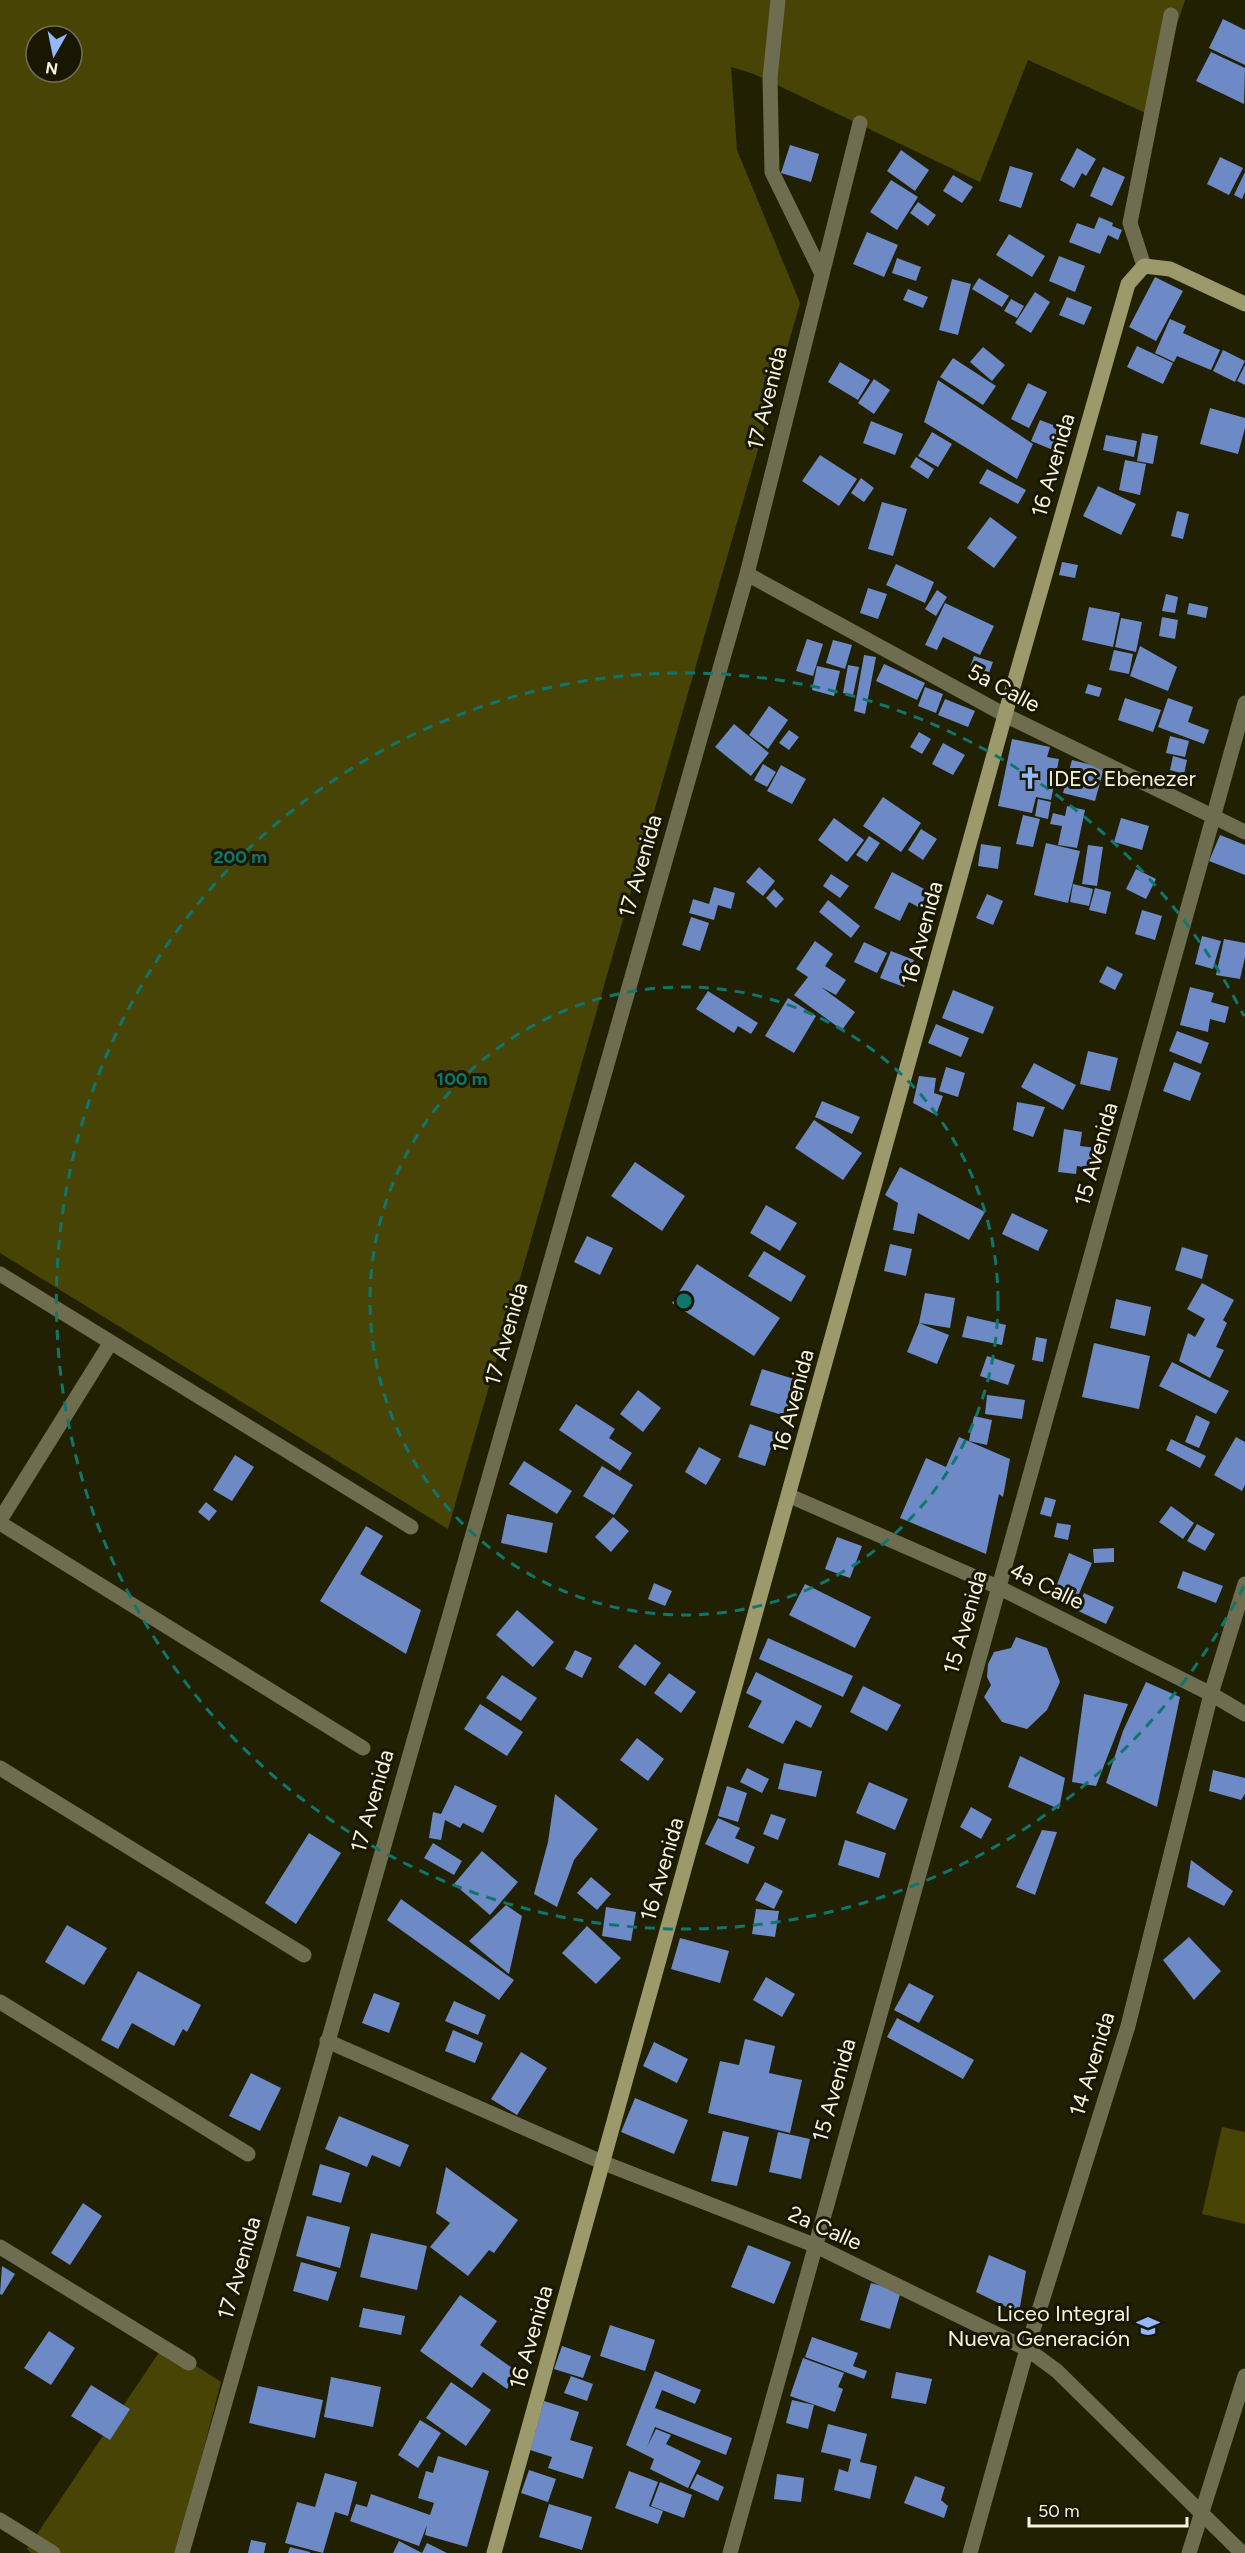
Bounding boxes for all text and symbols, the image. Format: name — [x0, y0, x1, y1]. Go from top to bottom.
north arrow — [24, 24, 84, 84]
text: N — [44, 58, 59, 79]
street label: 17 Avenida — [741, 343, 793, 453]
street label: 16 Avenida — [1025, 410, 1081, 520]
street label: 5a Calle — [963, 658, 1045, 718]
church icon: IDEC Ebenezer — [1017, 765, 1043, 791]
place label: IDEC Ebenezer — [1048, 765, 1196, 792]
street label: 17 Avenida — [612, 811, 668, 921]
text: 200 m — [213, 846, 267, 868]
street label: 16 Avenida — [895, 878, 949, 988]
text: 100 m — [437, 1068, 487, 1090]
street label: 15 Avenida — [1068, 1099, 1124, 1209]
street label: 17 Avenida — [478, 1279, 534, 1389]
centre of rings — [674, 1291, 694, 1311]
street label: 16 Avenida — [766, 1346, 820, 1456]
street label: 4a Calle — [1006, 1557, 1088, 1615]
street label: 15 Avenida — [937, 1567, 993, 1677]
street label: 17 Avenida — [344, 1746, 400, 1856]
street label: 16 Avenida — [634, 1814, 690, 1924]
street label: 14 Avenida — [1063, 2009, 1121, 2119]
street label: 15 Avenida — [806, 2035, 862, 2145]
street label: 2a Calle — [784, 2200, 866, 2256]
street label: 17 Avenida — [211, 2213, 267, 2323]
street label: 16 Avenida — [503, 2282, 559, 2392]
place label: Liceo Integral Nueva Generación — [947, 2300, 1130, 2352]
school or university icon: Liceo Integral Nueva Generación — [1135, 2313, 1161, 2339]
scale bar — [1029, 2490, 1186, 2528]
text: 50 m — [1038, 2500, 1080, 2522]

